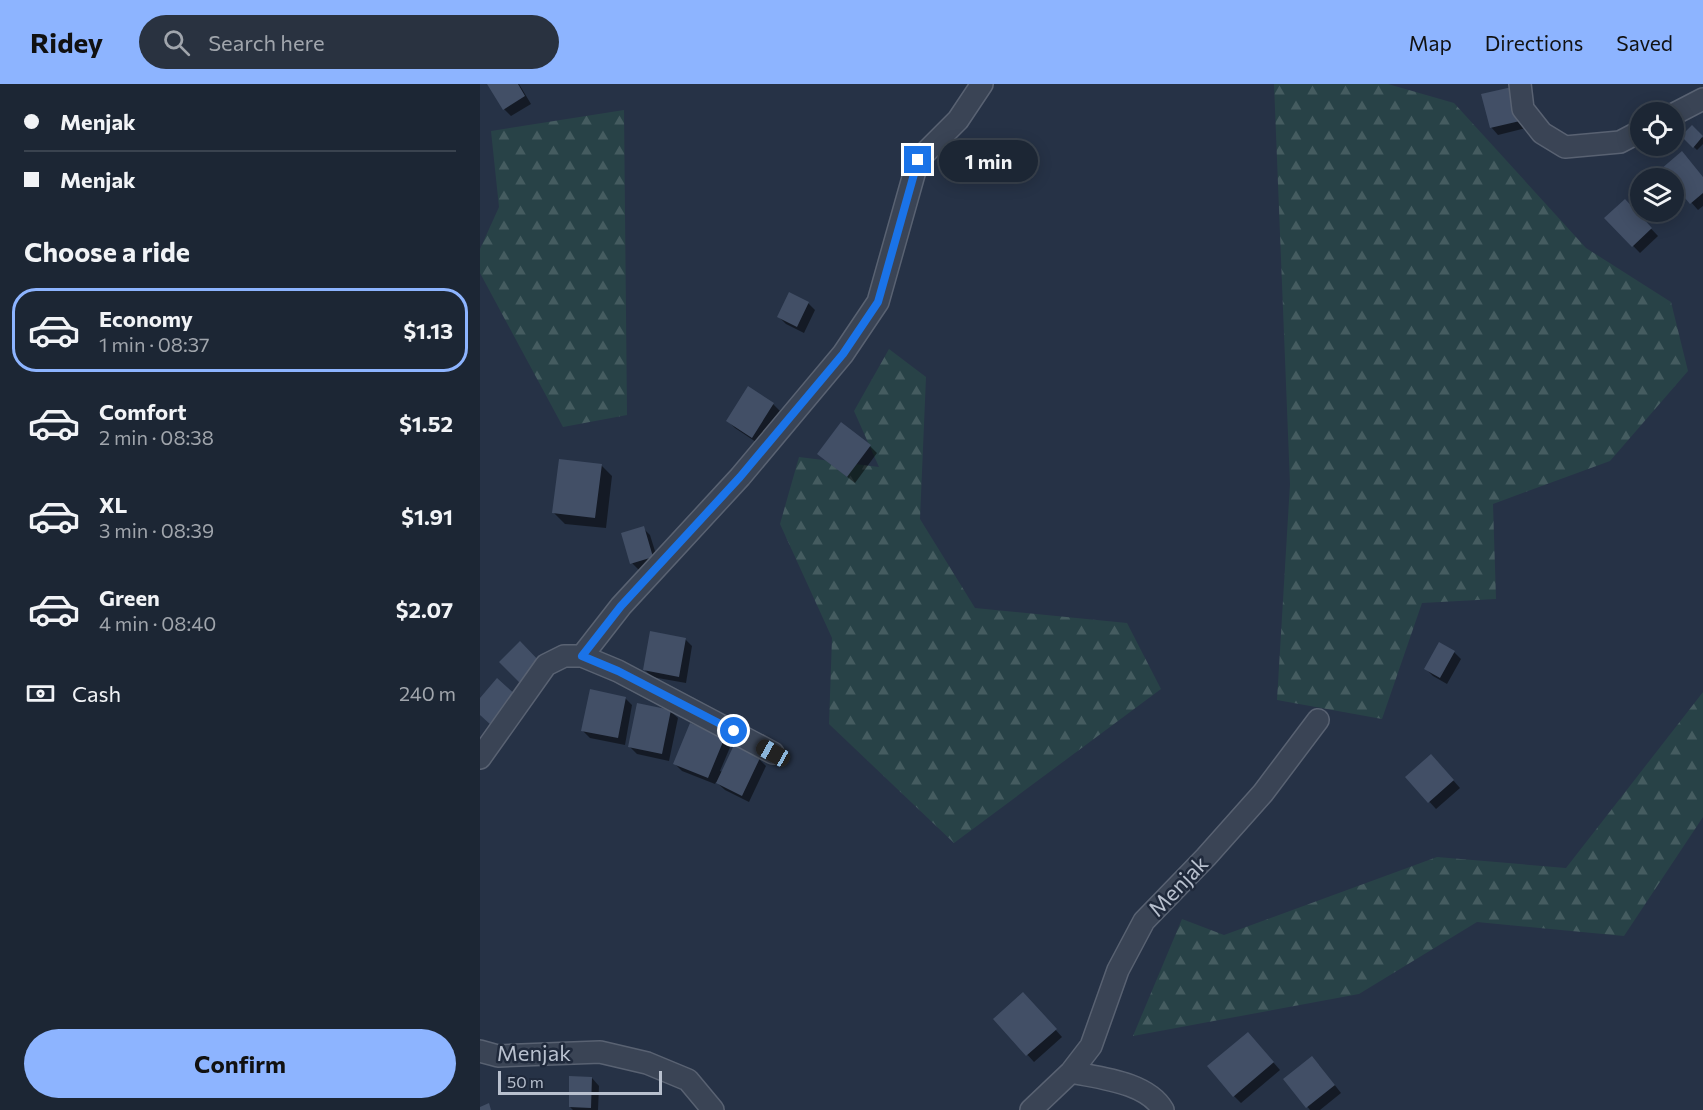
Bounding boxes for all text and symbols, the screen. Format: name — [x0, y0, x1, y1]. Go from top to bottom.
search box — [139, 15, 559, 69]
text: Ridey — [30, 25, 103, 59]
icon: search — [160, 26, 193, 59]
text: Search here — [208, 29, 325, 56]
text: Map — [1409, 30, 1452, 55]
text: Directions — [1485, 30, 1583, 55]
text: Saved — [1616, 30, 1673, 55]
map controls — [1630, 102, 1684, 222]
button: locate — [1630, 102, 1684, 156]
text: Menjak — [60, 108, 136, 135]
callout: 1 min — [939, 139, 1038, 181]
route end — [904, 146, 931, 173]
text: 1 min — [965, 149, 1012, 173]
text: Menjak — [60, 166, 136, 193]
button: layers — [1630, 168, 1684, 222]
text: Choose a ride — [24, 235, 190, 268]
icon: car — [27, 303, 81, 357]
text: Economy — [99, 305, 193, 332]
text: $1.13 — [403, 317, 453, 344]
text: 1 min · 08:37 — [99, 332, 210, 356]
icon: car — [27, 396, 81, 450]
text: Comfort — [99, 398, 187, 425]
text: $1.52 — [399, 410, 453, 437]
text: 2 min · 08:38 — [99, 425, 214, 449]
icon: car — [27, 489, 81, 543]
text: XL — [99, 491, 127, 518]
text: $1.91 — [401, 503, 453, 530]
text: 3 min · 08:39 — [99, 518, 214, 542]
icon: car — [27, 582, 81, 636]
text: Green — [99, 584, 160, 611]
text: $2.07 — [396, 596, 453, 623]
text: 4 min · 08:40 — [99, 611, 216, 635]
icon: cash — [24, 677, 57, 710]
text: Cash — [72, 680, 121, 707]
text: 240 m — [399, 681, 456, 705]
route start — [720, 717, 747, 744]
car — [753, 736, 793, 770]
street label: Menjak — [1142, 850, 1213, 922]
button: Confirm — [24, 1029, 456, 1098]
street label: Menjak — [497, 1039, 571, 1066]
scale bar — [498, 1068, 662, 1096]
text: 50 m — [507, 1072, 544, 1091]

